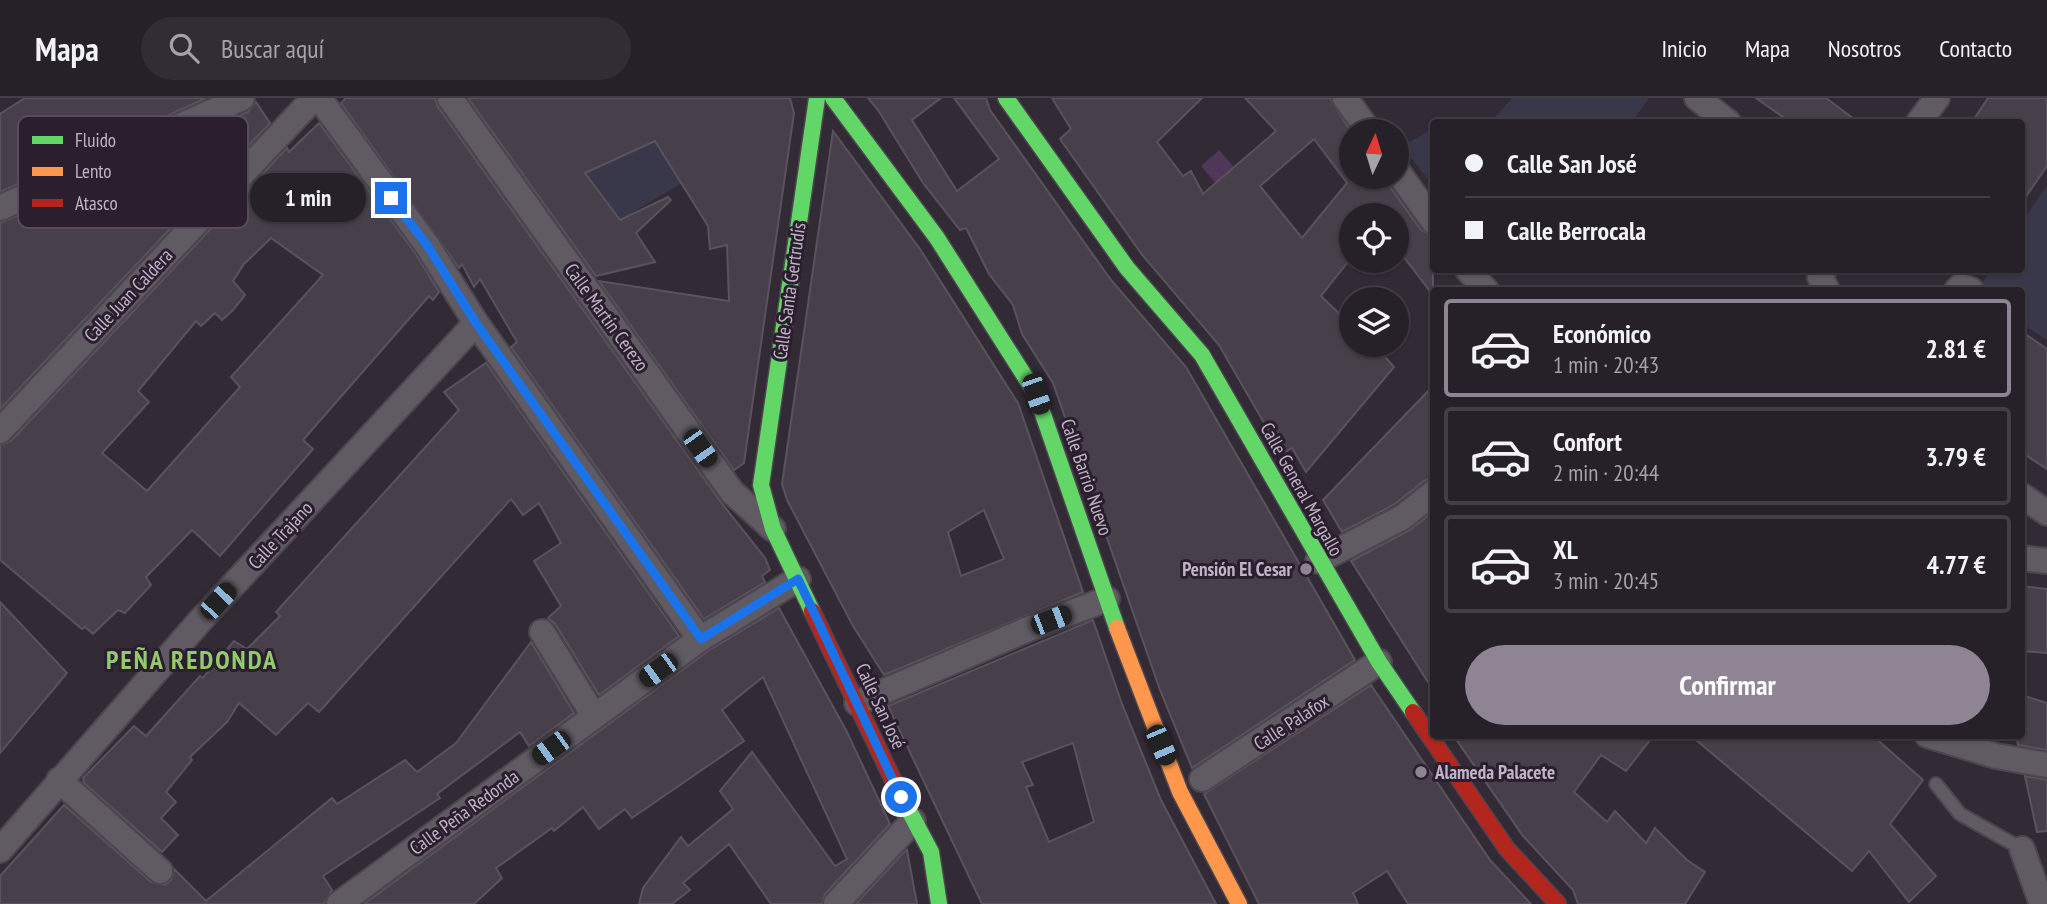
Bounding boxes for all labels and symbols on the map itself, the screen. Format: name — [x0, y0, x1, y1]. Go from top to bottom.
legend — [18, 116, 248, 228]
north arrow — [1339, 119, 1409, 189]
text: Fluido — [75, 128, 116, 152]
text: Lento — [75, 159, 112, 183]
callout: 1 min — [251, 174, 366, 222]
route end — [375, 182, 407, 214]
text: Atasco — [75, 191, 118, 215]
street label: Calle Santa Gertrudis — [768, 221, 810, 361]
street label: Calle Juan Caldera — [79, 243, 177, 347]
street label: Calle Martín Cerezo — [560, 258, 654, 376]
car — [1020, 371, 1053, 417]
street label: Calle Barrio Nuevo — [1056, 416, 1118, 538]
street label: Calle General Margallo — [1255, 418, 1349, 560]
car — [680, 425, 721, 471]
street label: Calle Trajano — [243, 496, 317, 574]
place label: Pensión El Cesar — [1182, 557, 1292, 581]
marker: Pensión El Cesar — [1298, 561, 1314, 577]
car — [196, 578, 241, 624]
car — [1028, 603, 1075, 637]
district label: PEÑA REDONDA — [106, 643, 278, 676]
car — [635, 649, 682, 691]
street label: Calle San José — [851, 659, 911, 753]
street label: Calle Palafox — [1249, 689, 1333, 755]
car — [1144, 722, 1179, 768]
car — [528, 727, 575, 769]
place label: Alameda Palacete — [1434, 760, 1555, 784]
street label: Calle Peña Redonda — [405, 764, 523, 860]
marker: Alameda Palacete — [1413, 764, 1429, 780]
route start — [885, 781, 917, 813]

